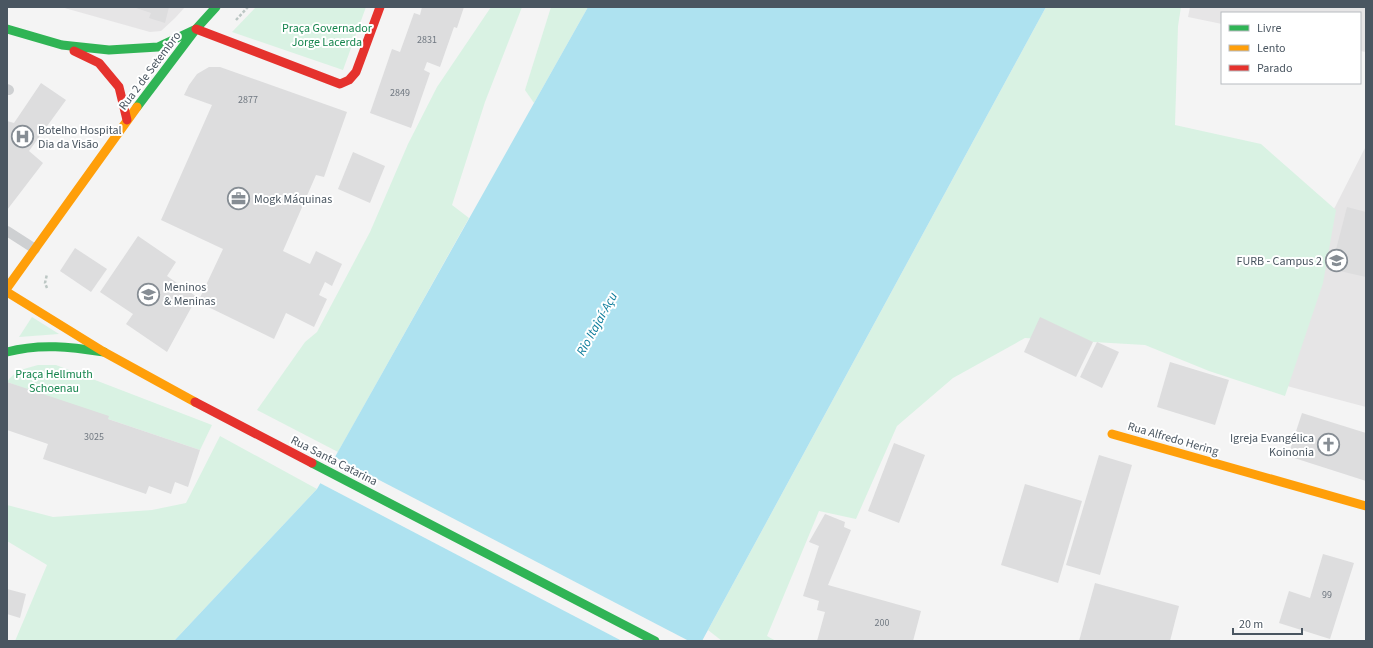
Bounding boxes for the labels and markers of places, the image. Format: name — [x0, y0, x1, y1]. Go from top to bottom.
place label: Botelho Hospital Dia da Visão — [38, 122, 122, 153]
hospital icon: Botelho Hospital Dia da Visão — [10, 124, 36, 150]
office icon: Mogk Máquinas — [225, 186, 251, 212]
place label: Mogk Máquinas — [254, 191, 332, 208]
school or university icon: FURB - Campus 2 — [1324, 248, 1350, 274]
place label: FURB - Campus 2 — [1236, 253, 1322, 270]
place label: Meninos & Meninas — [164, 279, 216, 310]
school or university icon: Meninos & Meninas — [136, 281, 162, 307]
place label: Igreja Evangélica Koinonia — [1230, 430, 1314, 461]
church icon: Igreja Evangélica Koinonia — [1316, 432, 1342, 458]

